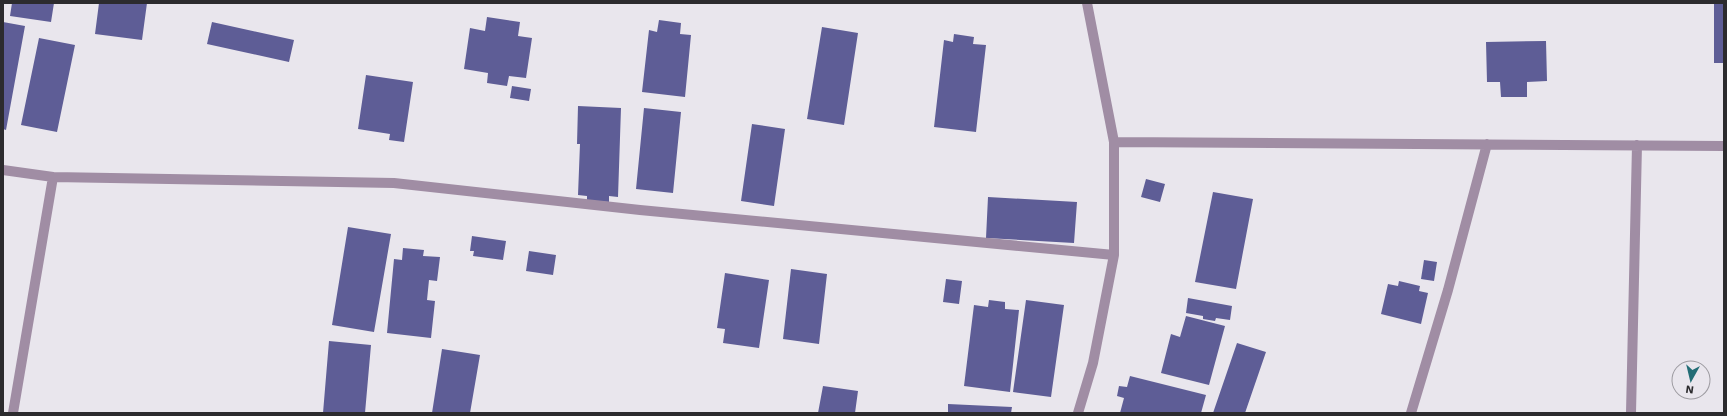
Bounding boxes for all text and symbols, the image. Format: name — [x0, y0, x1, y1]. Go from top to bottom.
north arrow — [1671, 360, 1711, 400]
text: N — [1685, 382, 1695, 396]

